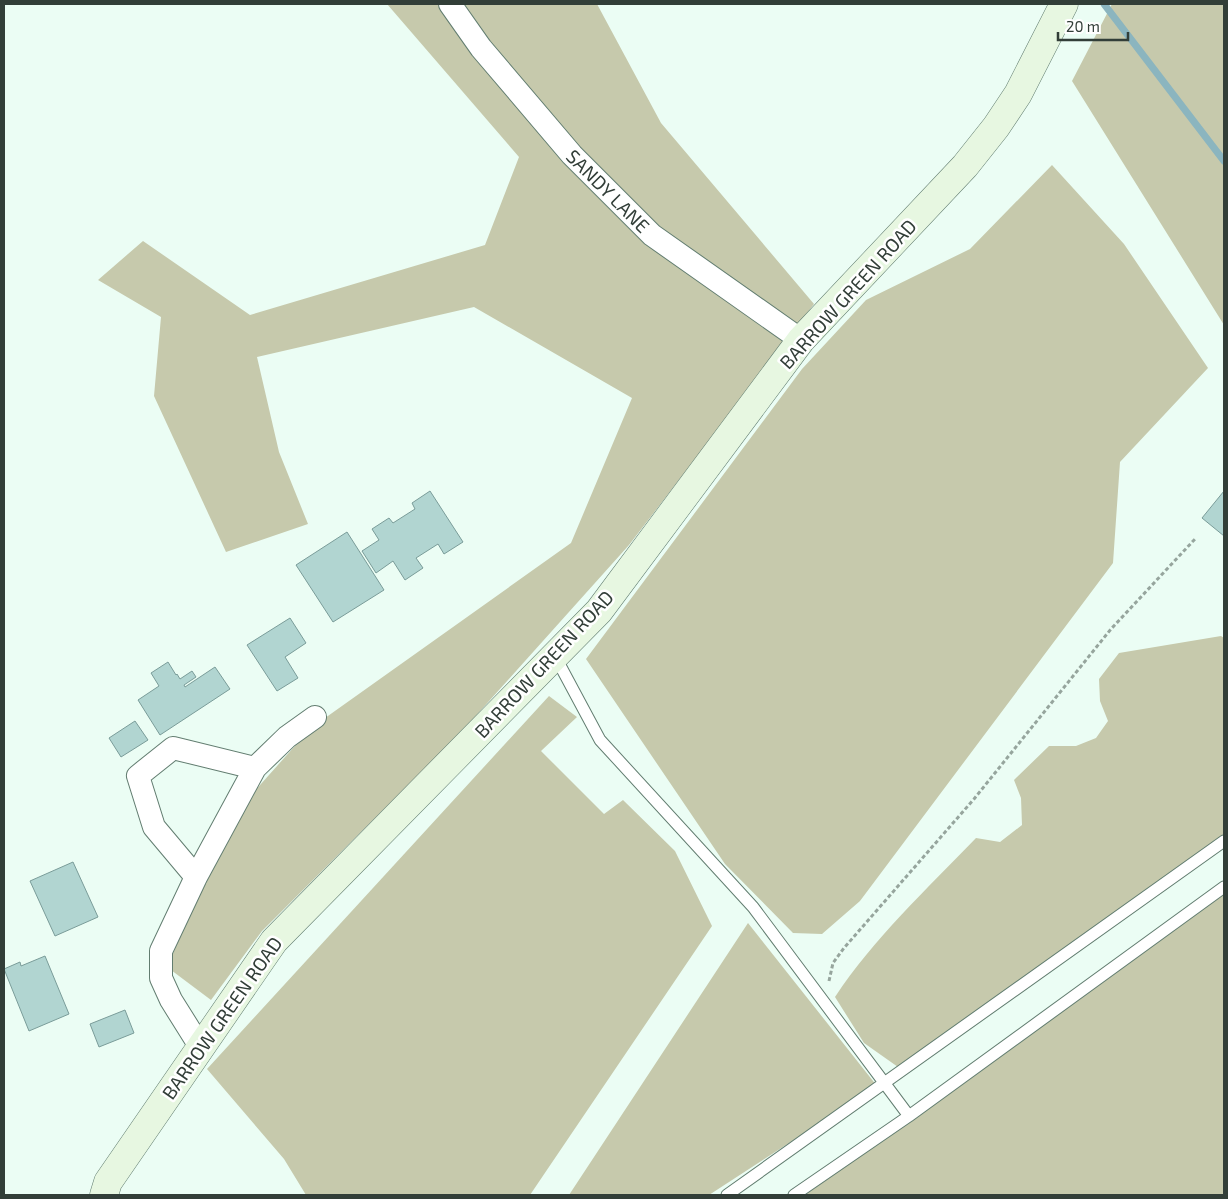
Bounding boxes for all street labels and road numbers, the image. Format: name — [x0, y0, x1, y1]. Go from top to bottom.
street label: SANDY LANE — [562, 144, 655, 237]
street label: BARROW GREEN ROAD — [774, 214, 921, 373]
street label: BARROW GREEN ROAD — [469, 585, 618, 742]
street label: BARROW GREEN ROAD — [157, 932, 286, 1103]

